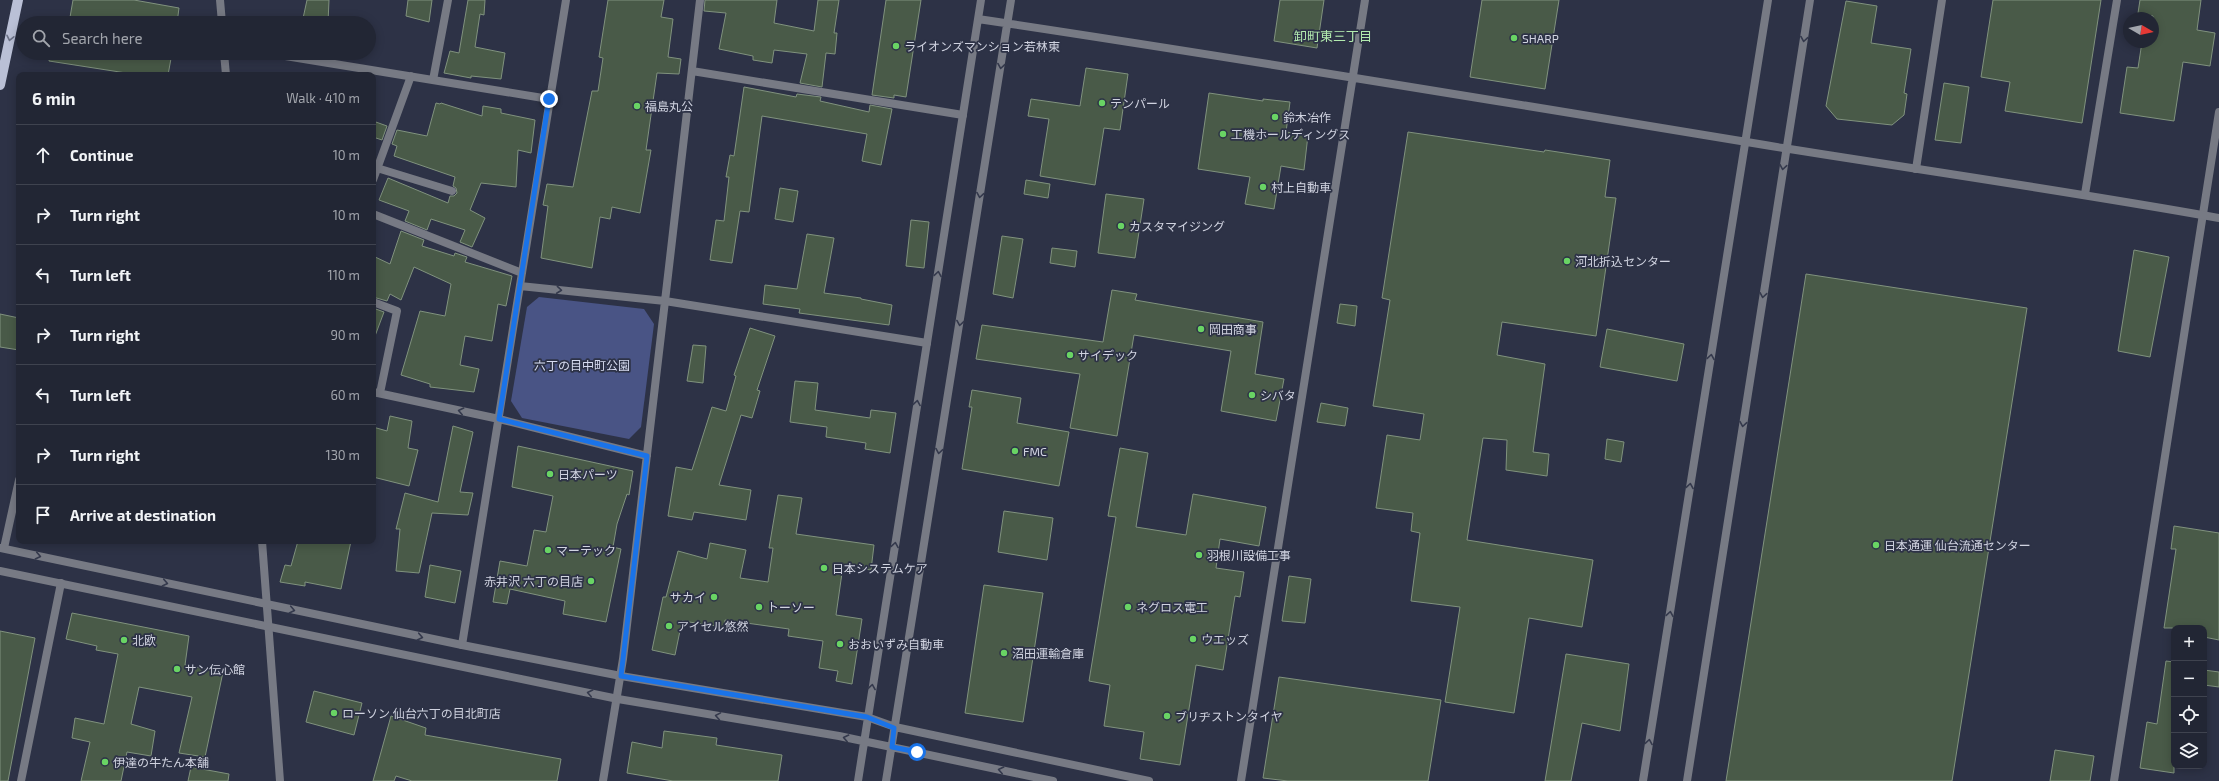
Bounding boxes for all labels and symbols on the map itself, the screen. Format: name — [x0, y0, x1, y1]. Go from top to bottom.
north arrow — [2123, 12, 2159, 48]
district label: 卸町東三丁目 — [1293, 28, 1372, 44]
place label: SHARP — [1522, 31, 1559, 45]
marker: SHARP — [1509, 33, 1519, 43]
one-way arrow — [7, 35, 15, 41]
one-way arrow — [1800, 35, 1809, 42]
place label: ライオンズマンション若林東 — [904, 39, 1060, 53]
marker: ライオンズマンション若林東 — [891, 41, 901, 51]
one-way arrow — [997, 63, 1006, 69]
route end — [540, 90, 558, 108]
place label: テンパール — [1110, 96, 1170, 110]
marker: テンパール — [1097, 98, 1107, 108]
place label: 福島丸公 — [645, 99, 693, 113]
marker: 福島丸公 — [632, 101, 642, 111]
place label: 鈴木冶作 — [1283, 110, 1331, 124]
marker: 鈴木冶作 — [1270, 112, 1280, 122]
place label: 工機ホールディングス — [1231, 127, 1350, 141]
marker: 工機ホールディングス — [1218, 129, 1228, 139]
one-way arrow — [1779, 164, 1788, 170]
place label: 村上自動車 — [1271, 180, 1331, 194]
marker: 村上自動車 — [1258, 182, 1268, 192]
one-way arrow — [976, 191, 985, 198]
place label: カスタマイジング — [1129, 219, 1225, 233]
marker: カスタマイジング — [1116, 221, 1126, 231]
place label: 河北折込センター — [1575, 254, 1671, 268]
marker: 河北折込センター — [1562, 256, 1572, 266]
one-way arrow — [933, 271, 942, 277]
one-way arrow — [556, 285, 562, 294]
one-way arrow — [1759, 292, 1768, 298]
one-way arrow — [956, 320, 965, 326]
place label: 岡田商事 — [1209, 322, 1257, 336]
marker: 岡田商事 — [1196, 324, 1206, 334]
place label: サイデック — [1078, 348, 1138, 362]
marker: サイデック — [1065, 350, 1075, 360]
one-way arrow — [1706, 354, 1714, 360]
park label: 六丁の目中町公園 — [534, 358, 630, 372]
place label: シバタ — [1260, 388, 1296, 402]
marker: シバタ — [1247, 390, 1257, 400]
one-way arrow — [912, 400, 921, 406]
one-way arrow — [458, 407, 464, 415]
one-way arrow — [1739, 421, 1748, 427]
place label: FMC — [1023, 444, 1047, 458]
marker: FMC — [1010, 446, 1020, 456]
one-way arrow — [935, 448, 944, 454]
place label: 日本パーツ — [558, 467, 618, 481]
marker: 日本パーツ — [545, 469, 555, 479]
one-way arrow — [1685, 483, 1694, 489]
place label: 日本通運 仙台流通センター — [1884, 538, 2031, 552]
marker: 日本通運 仙台流通センター — [1871, 540, 1881, 550]
one-way arrow — [890, 542, 899, 548]
place label: マーテック — [556, 543, 616, 557]
marker: マーテック — [543, 545, 553, 555]
place label: 羽根川設備工事 — [1207, 548, 1291, 562]
marker: 羽根川設備工事 — [1194, 550, 1204, 560]
one-way arrow — [35, 551, 41, 559]
place label: 日本システムケア — [832, 561, 928, 575]
marker: 日本システムケア — [819, 563, 829, 573]
place label: 赤井沢 六丁の目店 — [484, 574, 583, 588]
marker: 赤井沢 六丁の目店 — [586, 576, 596, 586]
one-way arrow — [162, 578, 168, 586]
place label: サカイ — [670, 590, 706, 604]
marker: サカイ — [709, 592, 719, 602]
place label: トーソー — [767, 600, 815, 614]
place label: ネグロス電工 — [1136, 600, 1208, 614]
marker: トーソー — [754, 602, 764, 612]
marker: ネグロス電工 — [1123, 602, 1133, 612]
one-way arrow — [289, 605, 296, 613]
one-way arrow — [1665, 611, 1674, 617]
place label: アイセル悠然 — [677, 619, 748, 633]
marker: アイセル悠然 — [664, 621, 674, 631]
one-way arrow — [417, 632, 423, 640]
place label: ウエッズ — [1201, 632, 1249, 646]
place label: 北欧 — [132, 633, 156, 647]
marker: ウエッズ — [1188, 634, 1198, 644]
marker: 北欧 — [119, 635, 129, 645]
place label: おおいずみ自動車 — [848, 637, 944, 651]
marker: おおいずみ自動車 — [835, 639, 845, 649]
place label: 沼田運輸倉庫 — [1012, 646, 1084, 660]
marker: 沼田運輸倉庫 — [999, 648, 1009, 658]
place label: サン伝心館 — [185, 662, 245, 676]
marker: サン伝心館 — [172, 664, 182, 674]
one-way arrow — [867, 684, 876, 690]
one-way arrow — [587, 690, 593, 698]
place label: ローソン 仙台六丁の目北町店 — [342, 706, 501, 720]
marker: ローソン 仙台六丁の目北町店 — [329, 708, 339, 718]
place label: ブリヂストンタイヤ — [1175, 709, 1283, 723]
marker: ブリヂストンタイヤ — [1162, 711, 1172, 721]
one-way arrow — [715, 712, 721, 721]
one-way arrow — [843, 734, 849, 742]
one-way arrow — [1644, 739, 1653, 746]
route start — [908, 743, 926, 761]
place label: 伊達の牛たん本舗 — [113, 755, 209, 769]
marker: 伊達の牛たん本舗 — [100, 757, 110, 767]
one-way arrow — [998, 767, 1004, 775]

